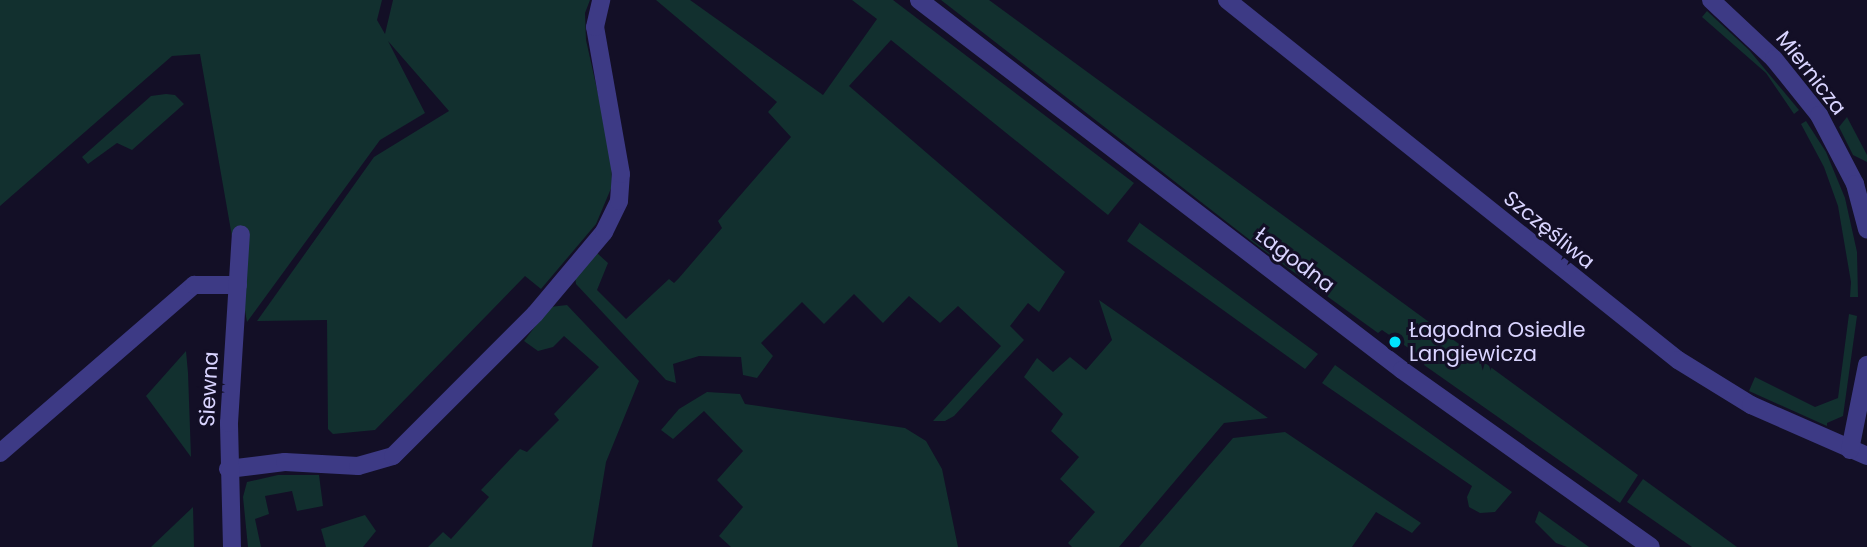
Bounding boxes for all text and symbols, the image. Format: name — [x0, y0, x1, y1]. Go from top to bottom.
street label: Miernicza — [1771, 26, 1851, 120]
street label: Szczęśliwa — [1498, 186, 1600, 274]
street label: Łagodna — [1250, 222, 1340, 298]
place label: Łagodna Osiedle Langiewicza — [1409, 317, 1585, 367]
marker: Łagodna Osiedle Langiewicza — [1387, 334, 1403, 350]
street label: Siewna — [194, 351, 224, 427]

